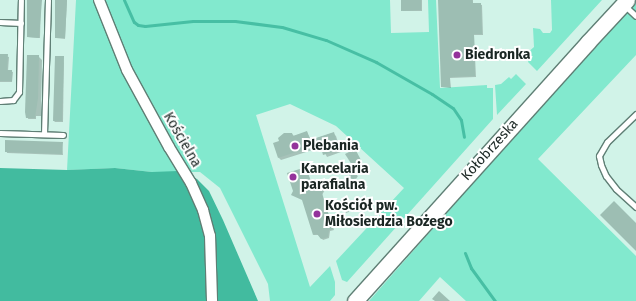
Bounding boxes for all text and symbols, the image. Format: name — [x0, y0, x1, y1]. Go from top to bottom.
place label: Biedronka — [465, 47, 530, 63]
marker: Biedronka — [452, 50, 462, 60]
street label: Kościelna — [159, 109, 205, 171]
street label: Kołobrzeska — [458, 116, 522, 184]
place label: Plebania — [303, 138, 359, 154]
marker: Plebania — [290, 141, 300, 151]
place label: Kancelaria parafialna — [301, 161, 369, 194]
marker: Kancelaria parafialna — [288, 172, 298, 182]
place label: Kościół pw. Miłosierdzia Bożego — [325, 198, 453, 230]
marker: Kościół pw. Miłosierdzia Bożego — [312, 209, 322, 219]

